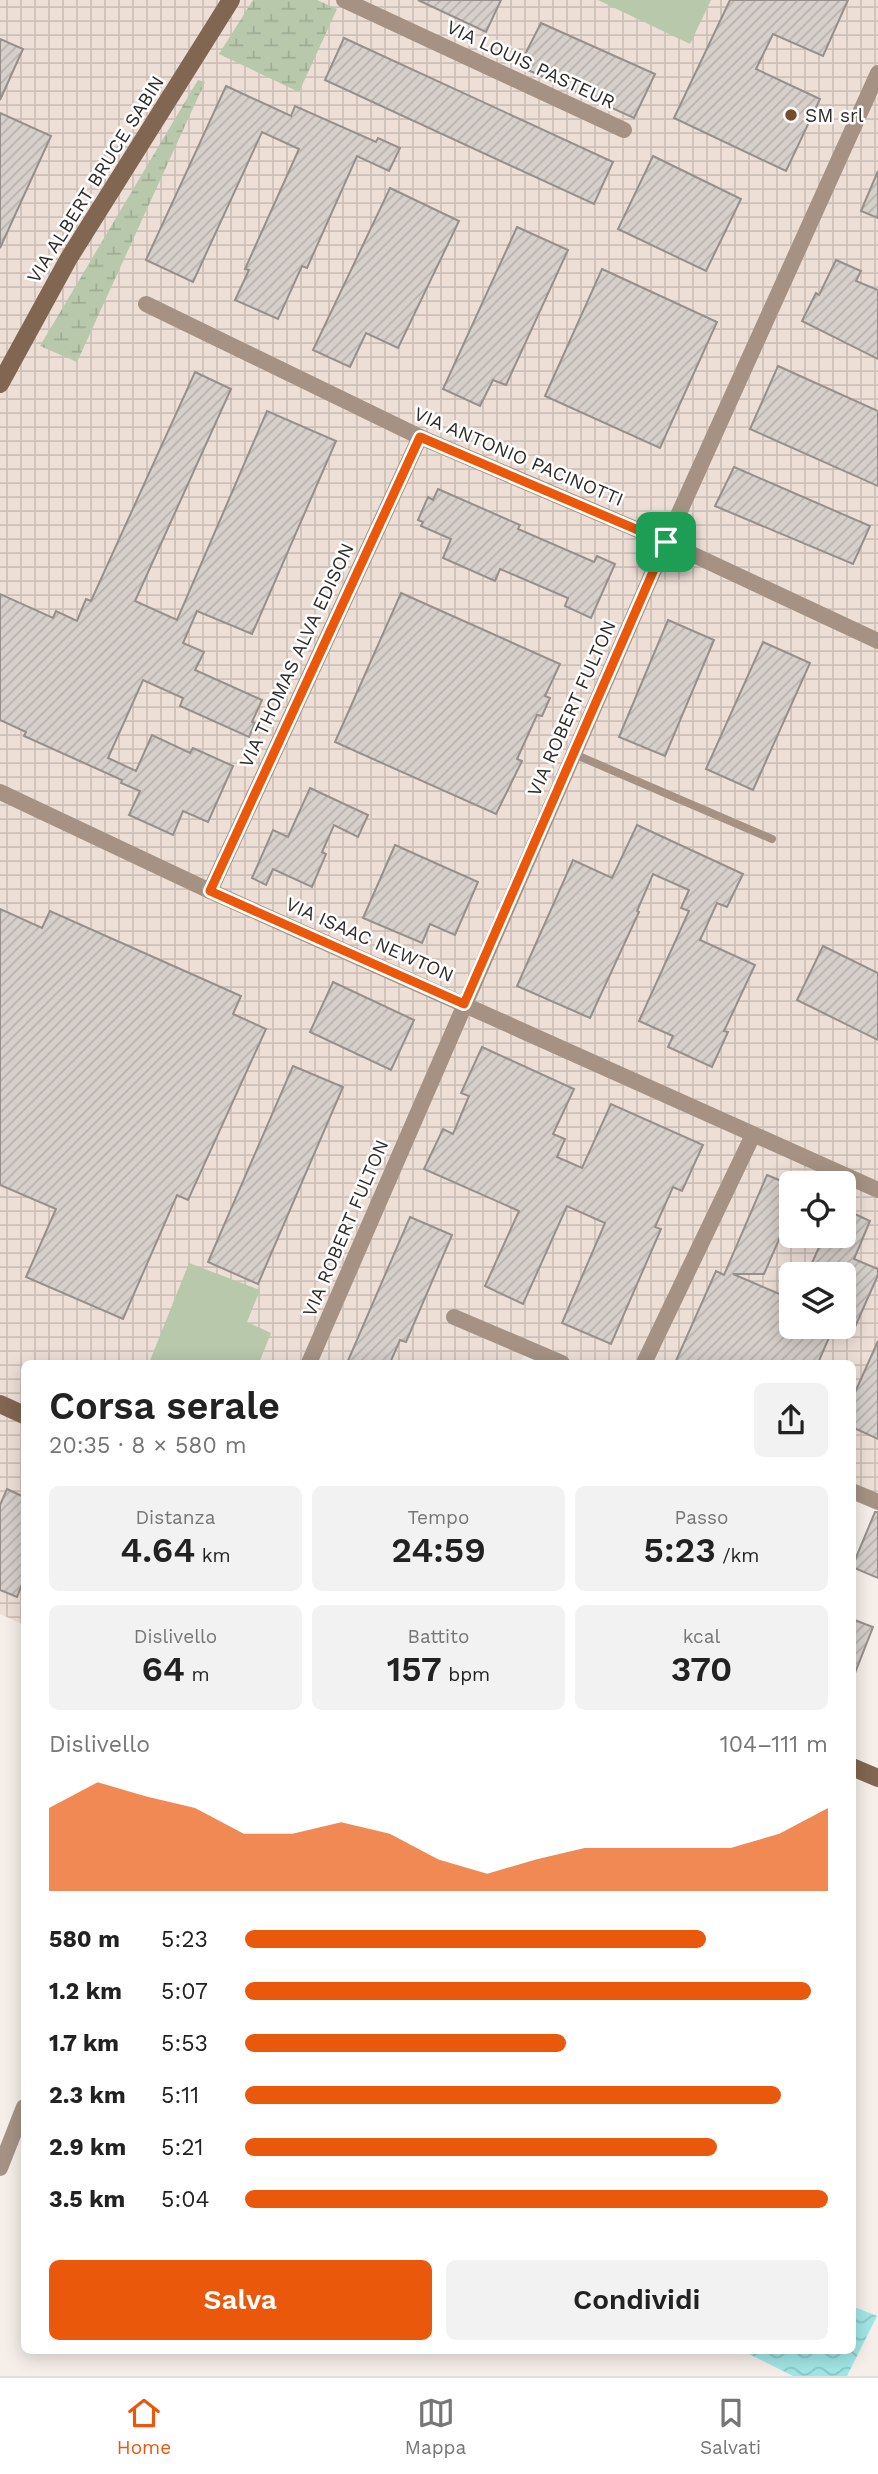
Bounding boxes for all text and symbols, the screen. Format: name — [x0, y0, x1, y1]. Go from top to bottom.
street label: VIA LOUIS PASTEUR — [443, 15, 619, 114]
street label: VIA ALBERT BRUCE SABIN — [22, 71, 169, 287]
place label: SM srl — [805, 104, 864, 127]
marker: SM srl — [783, 107, 799, 123]
street label: VIA ANTONIO PACINOTTI — [411, 402, 627, 511]
pin — [636, 512, 696, 572]
icon: arrive — [647, 523, 685, 561]
street label: VIA THOMAS ALVA EDISON — [234, 539, 359, 771]
street label: VIA ROBERT FULTON — [522, 617, 621, 800]
street label: VIA ISAAC NEWTON — [282, 892, 457, 987]
street label: VIA ROBERT FULTON — [298, 1136, 393, 1320]
map controls — [779, 1171, 856, 1339]
button: locate — [779, 1171, 856, 1248]
button: layers — [779, 1262, 856, 1339]
button: share — [754, 1383, 828, 1457]
text: Corsa serale — [49, 1384, 280, 1428]
text: 20:35 · 8 × 580 m — [49, 1432, 247, 1459]
text: Distanza — [135, 1506, 216, 1529]
text: Tempo — [408, 1506, 469, 1529]
text: Passo — [675, 1506, 728, 1529]
text: 4.64 — [120, 1529, 195, 1571]
text: 24:59 — [391, 1529, 486, 1571]
text: 5:23 — [644, 1529, 716, 1571]
text: km — [195, 1544, 231, 1567]
text: /km — [716, 1544, 759, 1567]
text: Dislivello — [134, 1625, 217, 1648]
text: Battito — [408, 1625, 469, 1648]
text: kcal — [683, 1625, 720, 1648]
text: 64 — [141, 1648, 185, 1690]
text: 157 — [387, 1648, 442, 1690]
text: 370 — [671, 1648, 732, 1690]
text: m — [185, 1663, 210, 1686]
text: bpm — [442, 1663, 490, 1686]
text: Dislivello — [49, 1731, 150, 1758]
text: 104–111 m — [720, 1731, 828, 1758]
text: 580 m — [49, 1926, 120, 1953]
text: 5:23 — [161, 1926, 208, 1953]
text: 1.2 km — [49, 1978, 122, 2005]
text: 5:07 — [161, 1978, 208, 2005]
text: 1.7 km — [49, 2030, 119, 2057]
text: 5:53 — [161, 2030, 208, 2057]
text: 2.3 km — [49, 2082, 126, 2109]
text: 5:11 — [161, 2082, 199, 2109]
text: 2.9 km — [49, 2134, 126, 2161]
text: 5:21 — [161, 2134, 204, 2161]
text: 3.5 km — [49, 2186, 125, 2213]
text: 5:04 — [161, 2186, 210, 2213]
button: Salva — [49, 2260, 432, 2340]
button: Condividi — [446, 2260, 828, 2340]
tab: Home — [117, 2394, 171, 2459]
tab: Mappa — [405, 2394, 466, 2459]
tab: Salvati — [700, 2394, 761, 2459]

